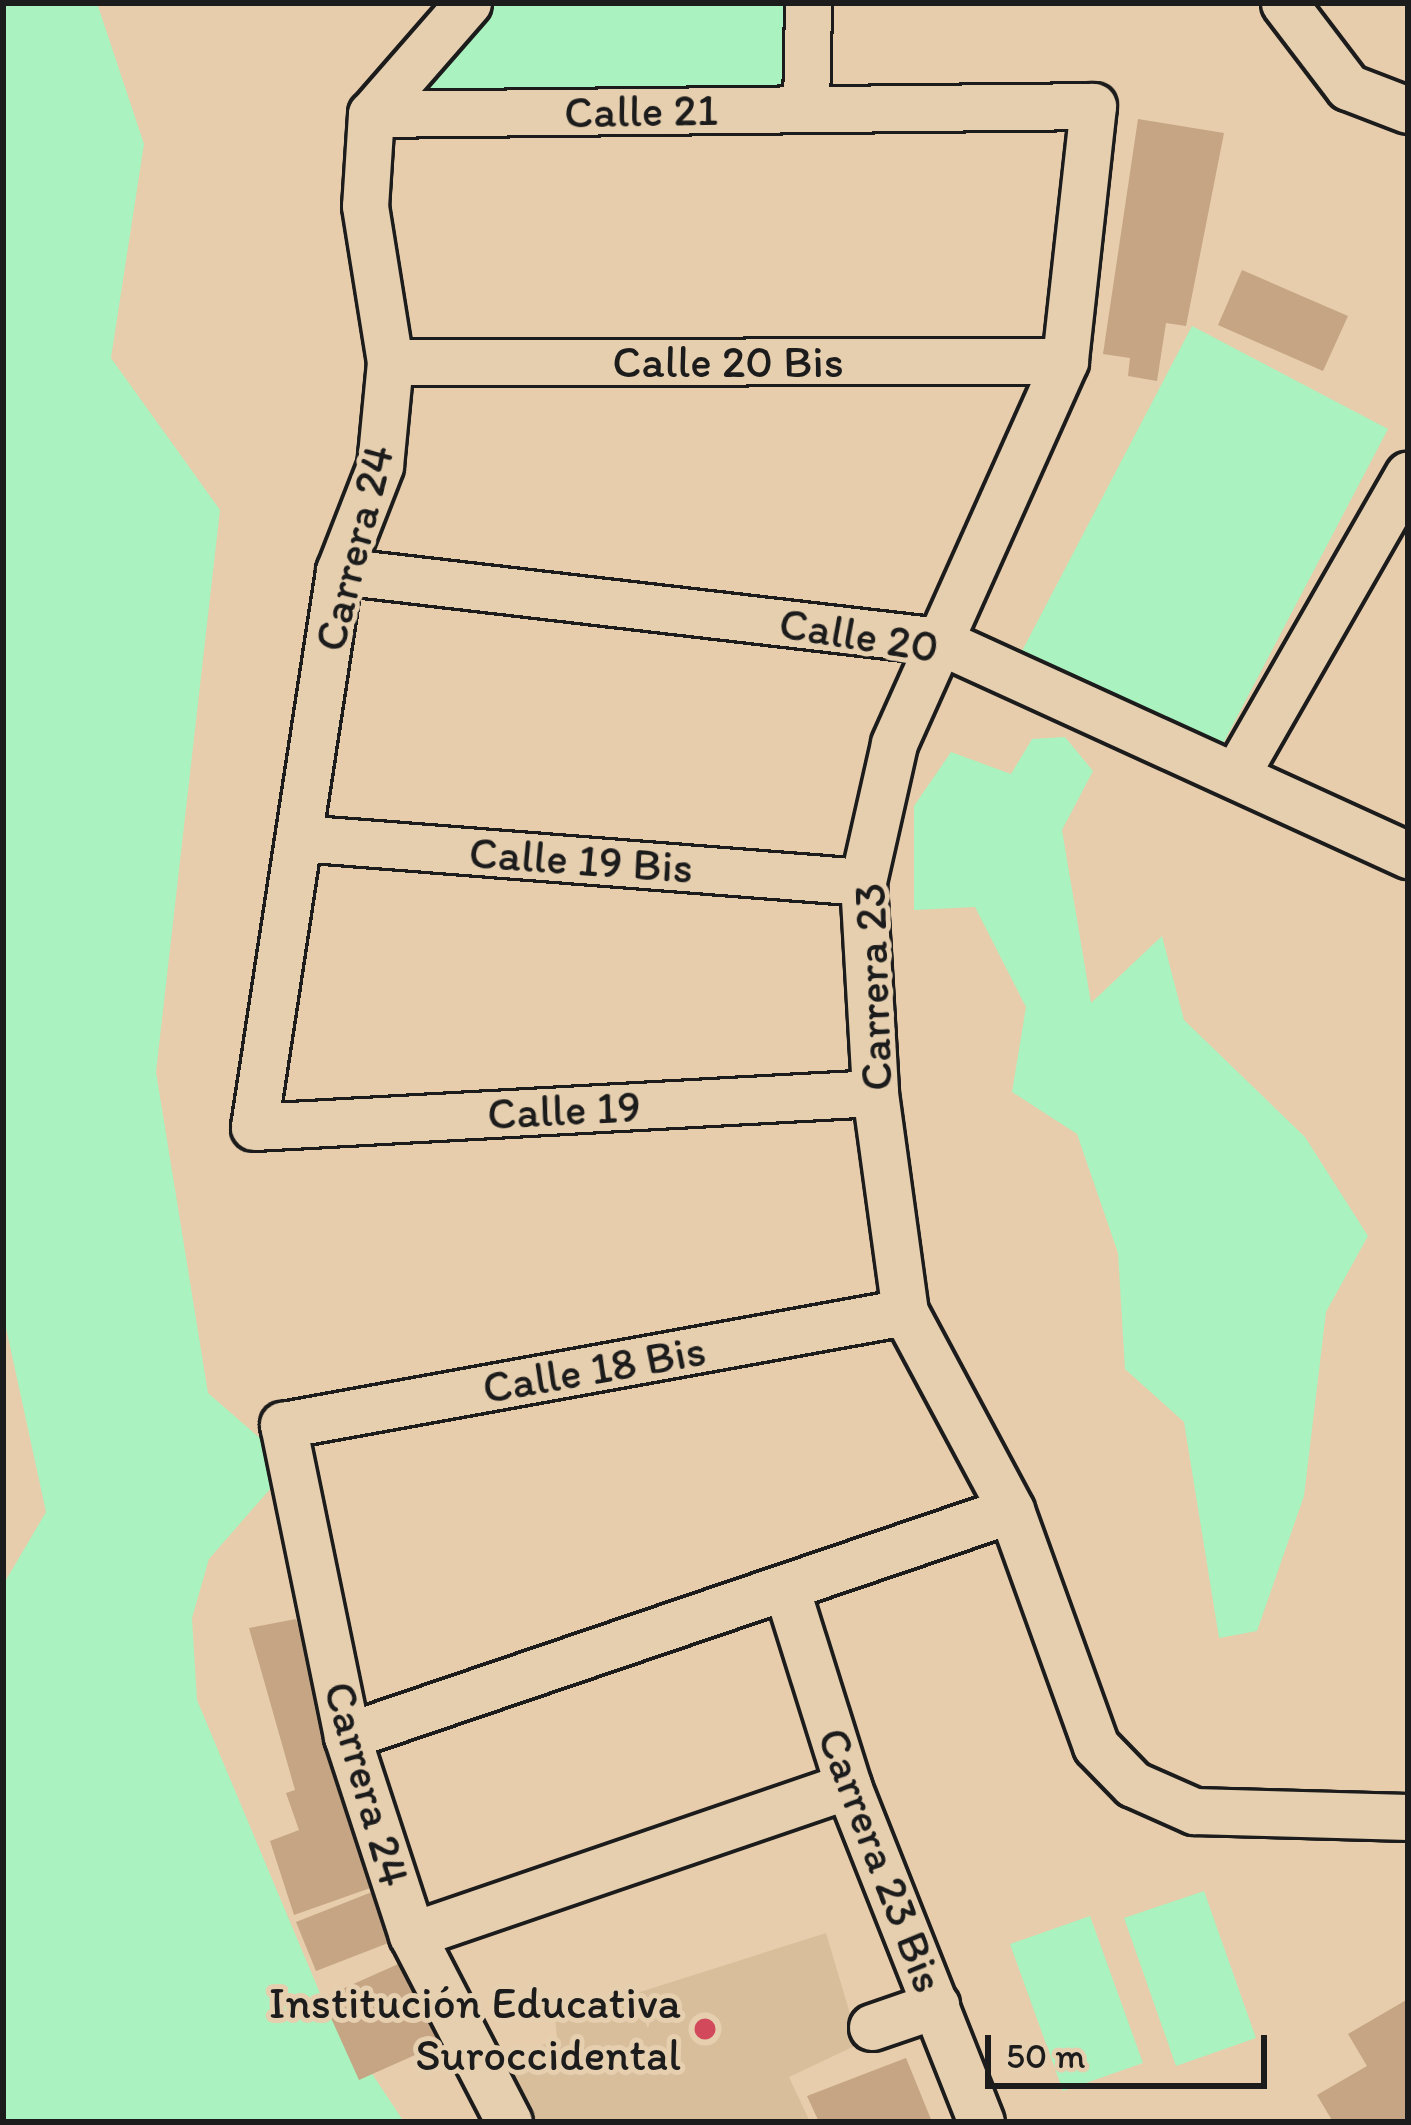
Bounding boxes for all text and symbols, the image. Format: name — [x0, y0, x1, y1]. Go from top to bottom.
street label: Calle 21 — [564, 83, 718, 139]
street label: Calle 20 Bis — [612, 335, 844, 389]
street label: Carrera 24 — [302, 439, 406, 657]
street label: Calle 20 — [775, 596, 943, 674]
street label: Calle 19 Bis — [467, 825, 695, 895]
street label: Carrera 23 — [842, 882, 904, 1092]
street label: Calle 19 — [486, 1079, 642, 1141]
street label: Calle 18 Bis — [478, 1323, 710, 1415]
street label: Carrera 24 — [312, 1675, 422, 1893]
street label: Carrera 23 Bis — [806, 1720, 956, 2000]
place label: Institución Educativa Suroccidental — [269, 1976, 681, 2082]
scale bar — [991, 2011, 1273, 2085]
marker: Institución Educativa Suroccidental — [692, 2016, 718, 2042]
text: 50 m — [1006, 2034, 1085, 2077]

